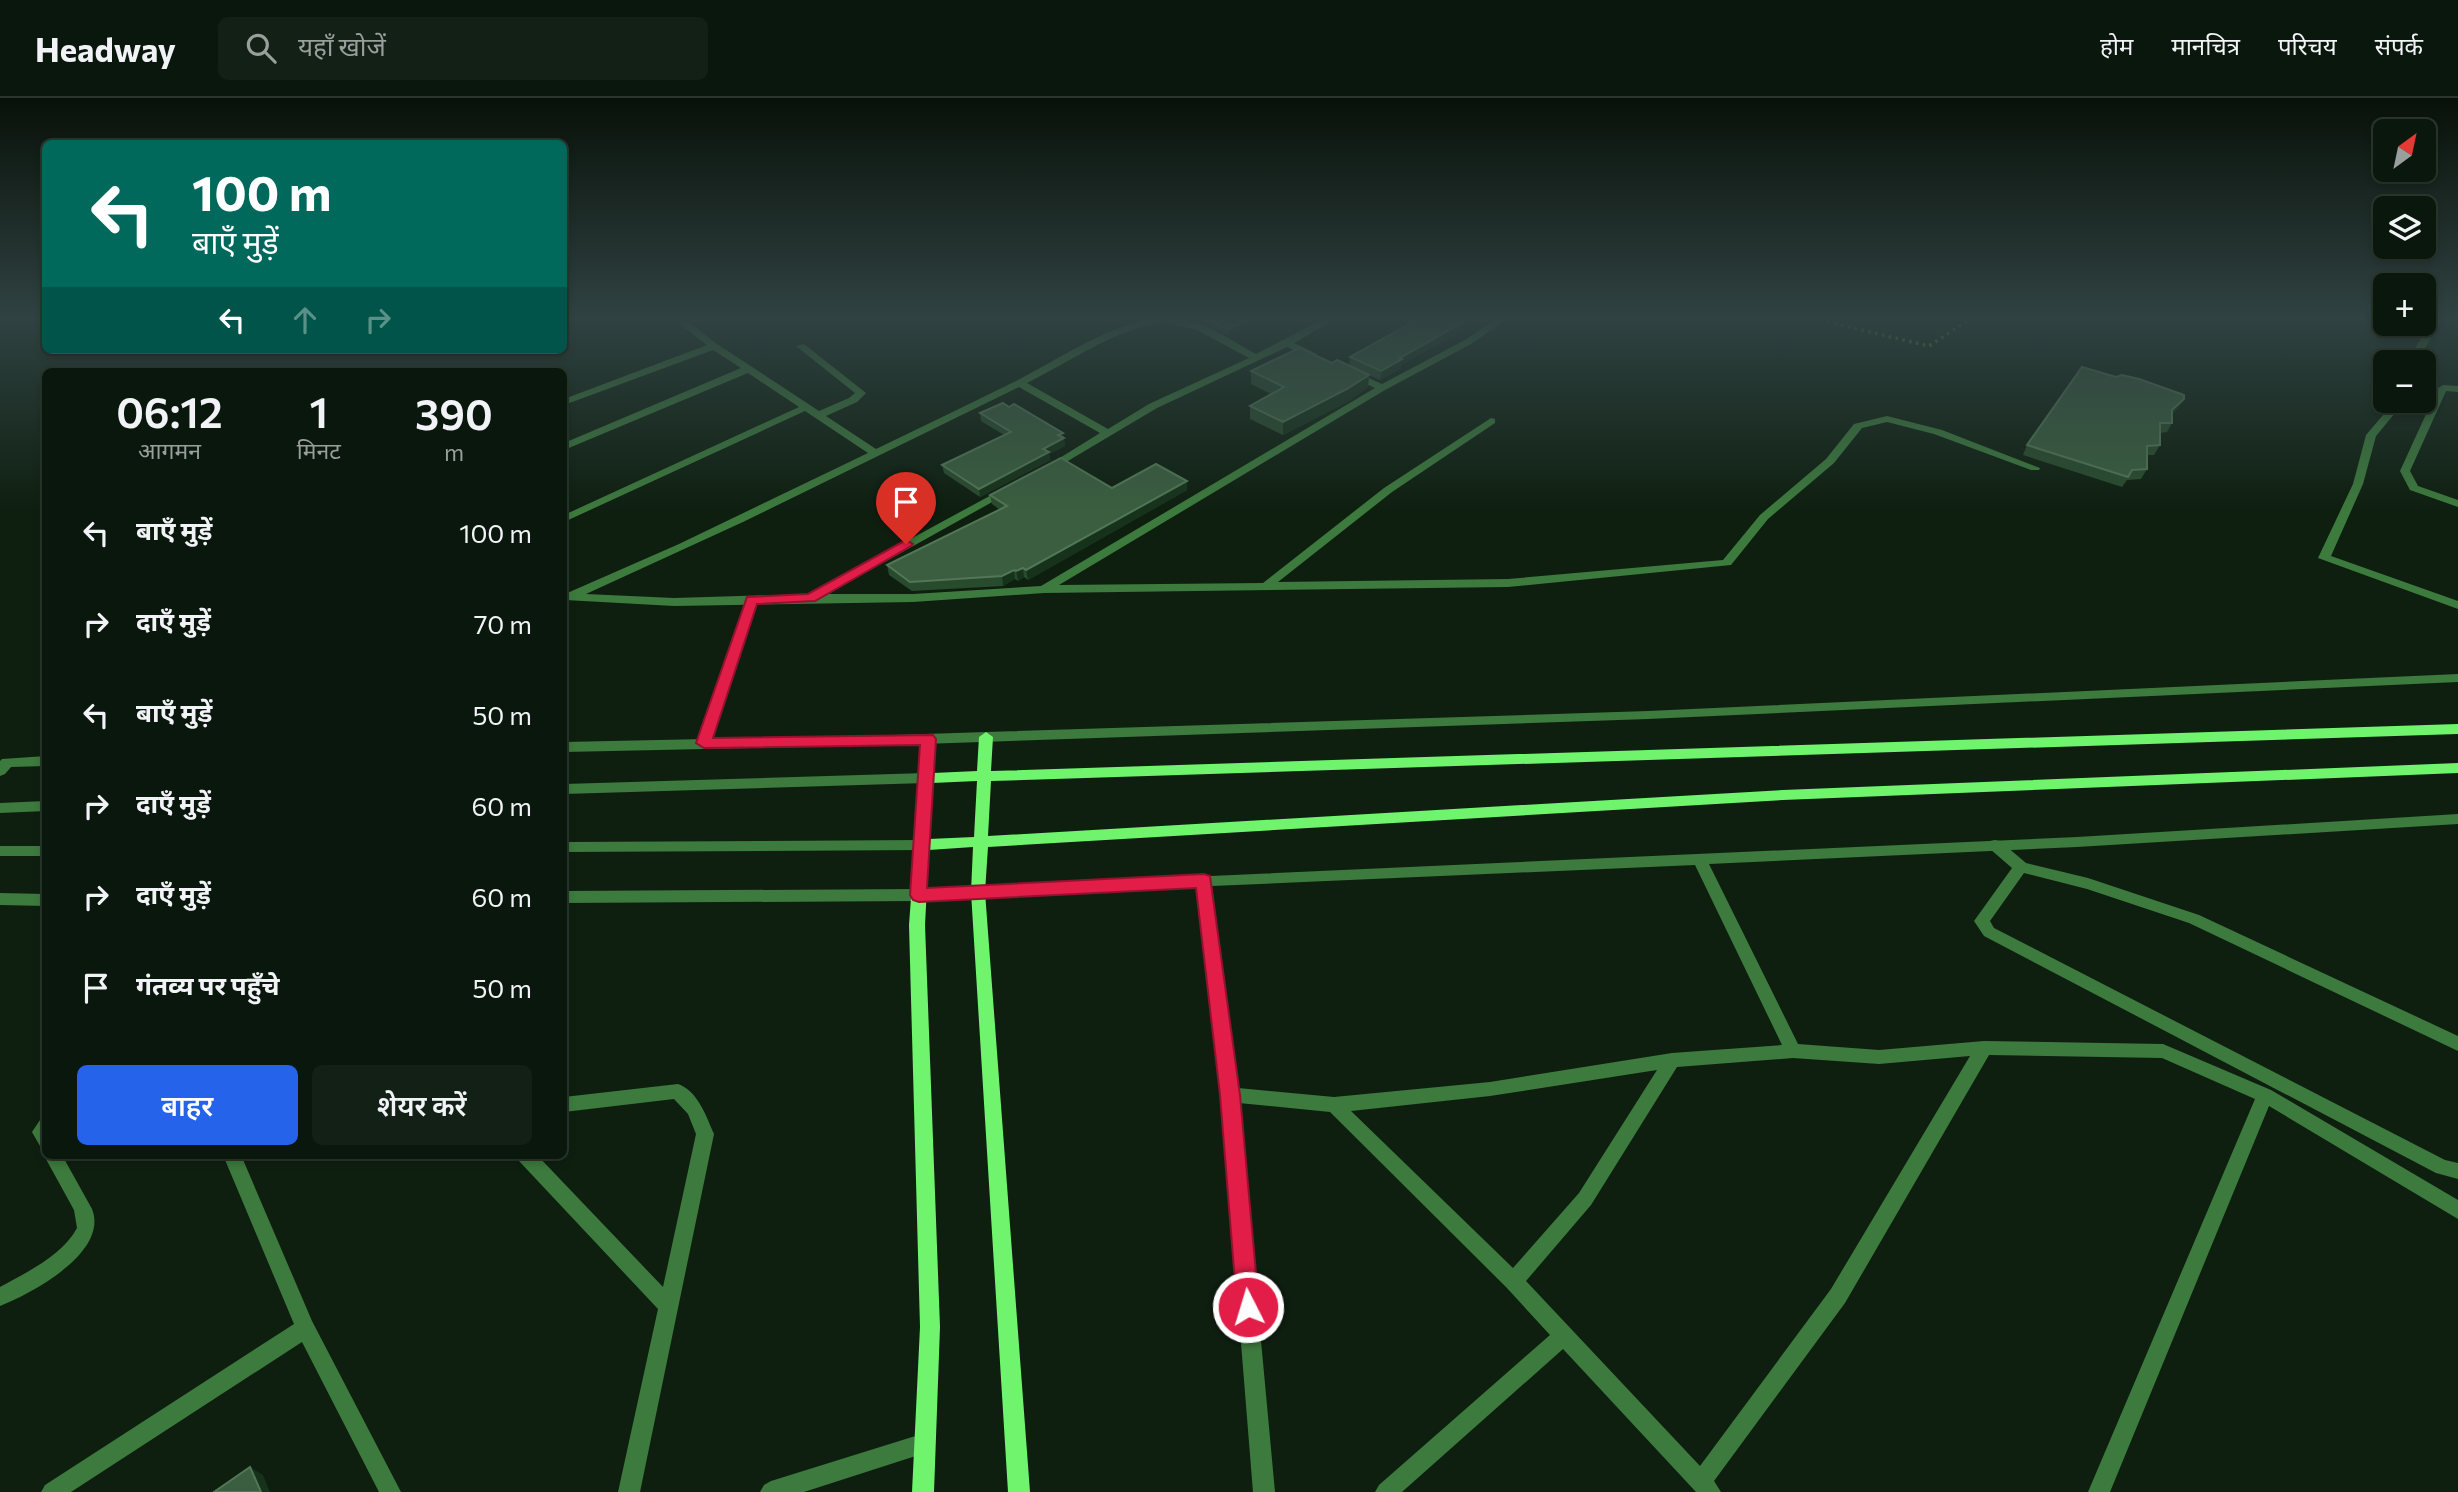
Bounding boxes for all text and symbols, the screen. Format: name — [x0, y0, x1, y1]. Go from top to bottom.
search box — [218, 17, 708, 80]
text: Headway — [35, 28, 176, 69]
icon: search — [242, 29, 280, 67]
text: यहाँ खोजें — [298, 30, 386, 61]
text: होम — [2100, 31, 2133, 60]
text: मानचित्र — [2171, 31, 2240, 60]
text: परिचय — [2278, 31, 2337, 60]
text: संपर्क — [2375, 31, 2423, 60]
north arrow — [2373, 119, 2436, 182]
map controls — [2373, 119, 2436, 413]
text: 100 m — [192, 161, 331, 221]
icon: left — [77, 168, 168, 259]
button: layers — [2373, 196, 2436, 259]
text: बाएँ मुड़ें — [192, 221, 279, 261]
button: + — [2373, 273, 2436, 336]
icon: left — [213, 301, 251, 339]
icon: ahead — [286, 301, 324, 339]
icon: right — [359, 301, 397, 339]
button: − — [2373, 350, 2436, 413]
text: 06:12 — [116, 385, 223, 437]
text: 1 — [310, 385, 328, 437]
text: 390 — [415, 387, 493, 439]
text: आगमन — [138, 436, 201, 464]
text: मिनट — [297, 436, 341, 464]
text: m — [444, 438, 464, 466]
pin — [876, 472, 936, 544]
icon: arrive — [887, 483, 925, 521]
icon: left — [77, 514, 115, 552]
text: बाएँ मुड़ें — [136, 514, 212, 545]
text: 100 m — [459, 517, 532, 548]
icon: right — [77, 605, 115, 643]
text: दाएँ मुड़ें — [136, 605, 211, 636]
text: 70 m — [474, 608, 532, 639]
icon: left — [77, 696, 115, 734]
text: बाएँ मुड़ें — [136, 696, 212, 727]
text: 50 m — [472, 699, 532, 730]
icon: right — [77, 787, 115, 825]
text: दाएँ मुड़ें — [136, 787, 211, 818]
text: 60 m — [472, 790, 532, 821]
icon: right — [77, 878, 115, 916]
text: दाएँ मुड़ें — [136, 878, 211, 909]
text: 60 m — [472, 881, 532, 912]
icon: arrive — [77, 969, 115, 1007]
text: गंतव्य पर पहुँचे — [136, 969, 280, 1000]
text: 50 m — [472, 972, 532, 1003]
button: बाहर — [77, 1065, 298, 1145]
button: शेयर करें — [312, 1065, 532, 1145]
position arrow — [1211, 1270, 1285, 1344]

